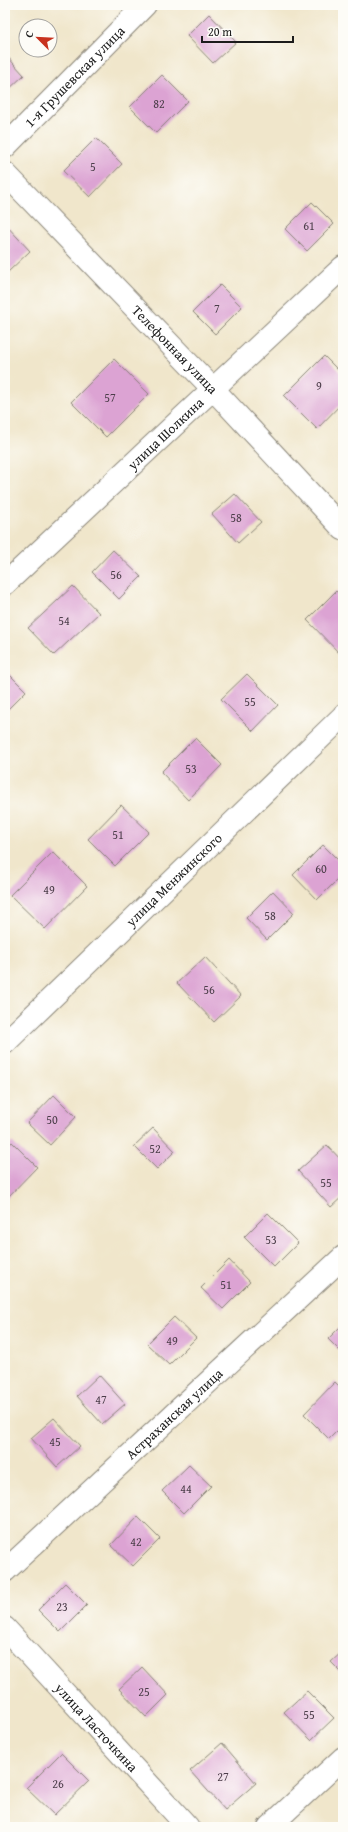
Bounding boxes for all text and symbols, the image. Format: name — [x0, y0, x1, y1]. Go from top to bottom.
north arrow — [18, 18, 58, 58]
scale bar — [202, 18, 293, 44]
street label: 1-я Грушевская улица — [20, 21, 129, 132]
text: 20 m — [208, 23, 232, 40]
text: С — [20, 28, 37, 40]
house number: 82 — [153, 95, 165, 112]
house number: 5 — [90, 158, 96, 175]
house number: 61 — [303, 217, 315, 234]
house number: 7 — [214, 300, 220, 317]
street label: Телефонная улица — [127, 301, 223, 398]
house number: 9 — [316, 377, 322, 394]
house number: 57 — [104, 389, 116, 406]
street label: улица Шолкина — [122, 392, 208, 475]
house number: 58 — [230, 509, 242, 526]
house number: 56 — [110, 566, 122, 583]
house number: 54 — [58, 612, 70, 629]
house number: 55 — [244, 693, 256, 710]
house number: 53 — [185, 760, 197, 777]
house number: 51 — [112, 826, 124, 843]
street label: улица Менжинского — [121, 828, 227, 932]
house number: 60 — [315, 860, 327, 877]
house number: 49 — [43, 881, 55, 898]
house number: 58 — [264, 907, 276, 924]
house number: 56 — [203, 981, 215, 998]
house number: 50 — [46, 1111, 58, 1128]
house number: 52 — [149, 1140, 161, 1157]
house number: 55 — [320, 1174, 332, 1191]
house number: 53 — [265, 1231, 277, 1248]
house number: 51 — [220, 1276, 232, 1293]
house number: 49 — [166, 1332, 178, 1349]
street label: Астраханская улица — [121, 1363, 227, 1464]
house number: 47 — [95, 1391, 107, 1408]
house number: 45 — [49, 1433, 61, 1450]
house number: 44 — [180, 1480, 192, 1497]
house number: 42 — [130, 1533, 142, 1550]
house number: 23 — [56, 1598, 68, 1615]
street label: улица Ласточкина — [50, 1678, 143, 1777]
house number: 25 — [138, 1683, 150, 1700]
house number: 55 — [303, 1706, 315, 1723]
house number: 27 — [217, 1768, 229, 1785]
house number: 26 — [52, 1775, 64, 1792]

